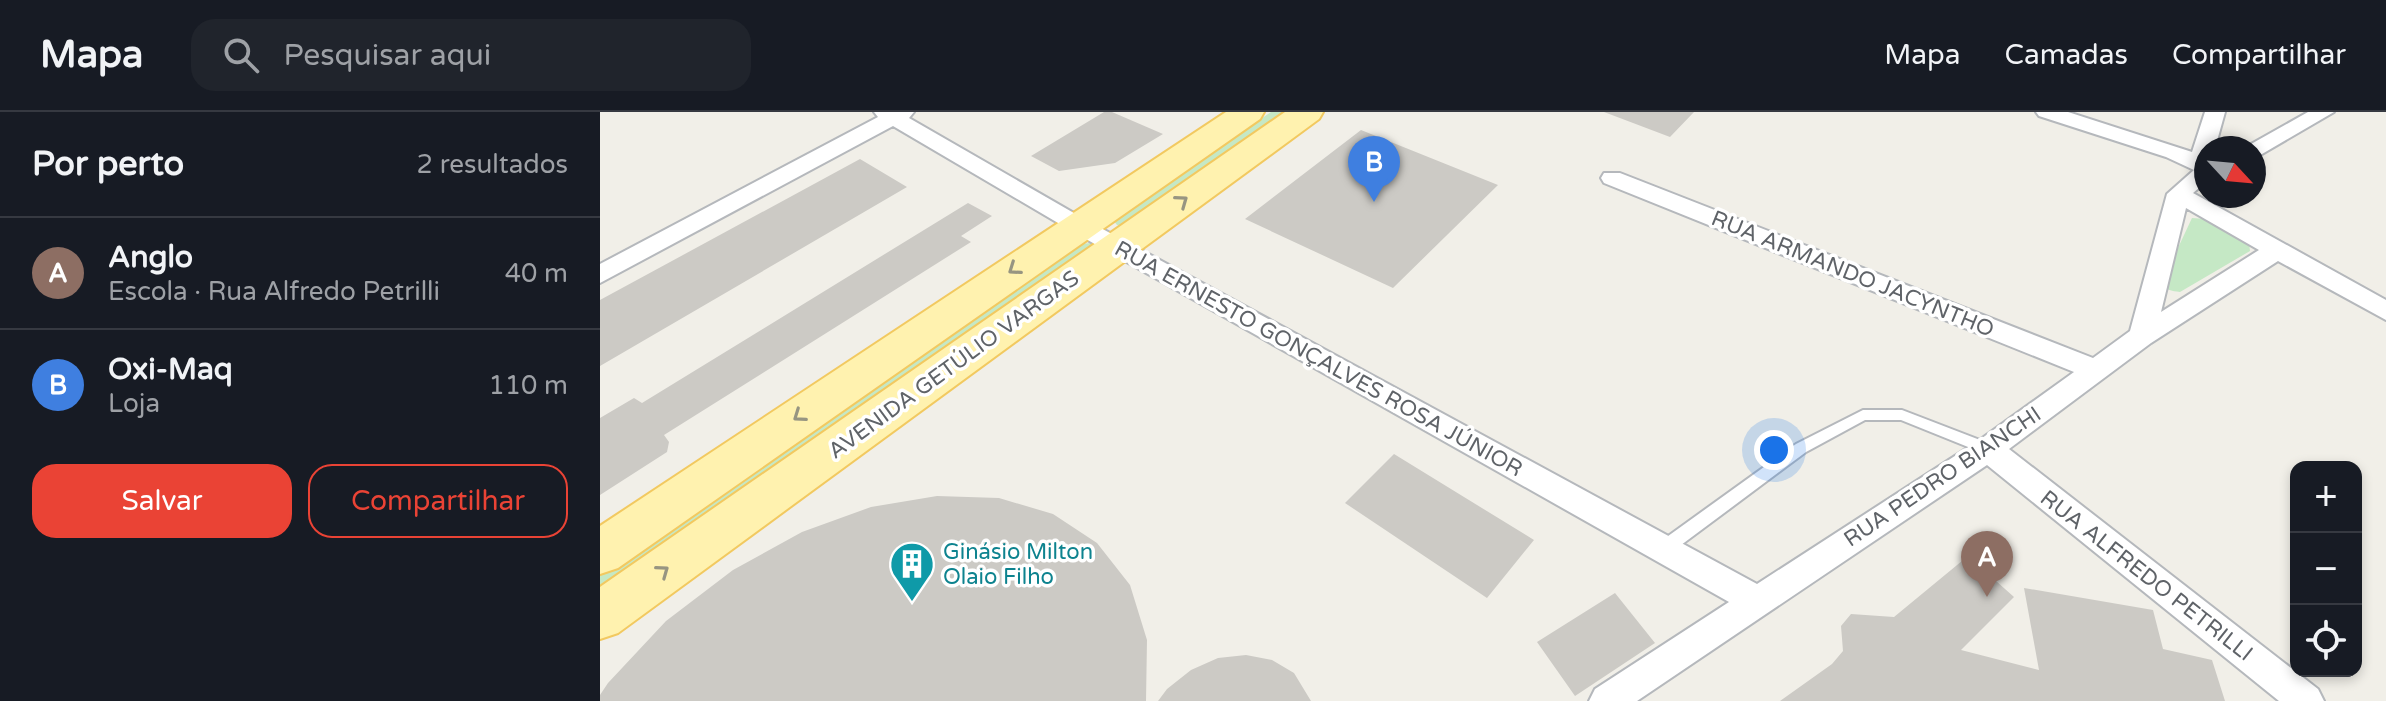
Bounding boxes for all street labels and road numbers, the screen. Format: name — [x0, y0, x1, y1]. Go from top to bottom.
street label: RUA ARMANDO JACYNTHO — [1707, 205, 1998, 343]
street label: RUA ERNESTO GONÇALVES ROSA JÚNIOR — [1110, 235, 1527, 482]
street label: AVENIDA GETÚLIO VARGAS — [823, 264, 1084, 464]
street label: RUA PEDRO BIANCHI — [1839, 401, 2046, 553]
street label: RUA ALFREDO PETRILLI — [2035, 485, 2258, 667]

